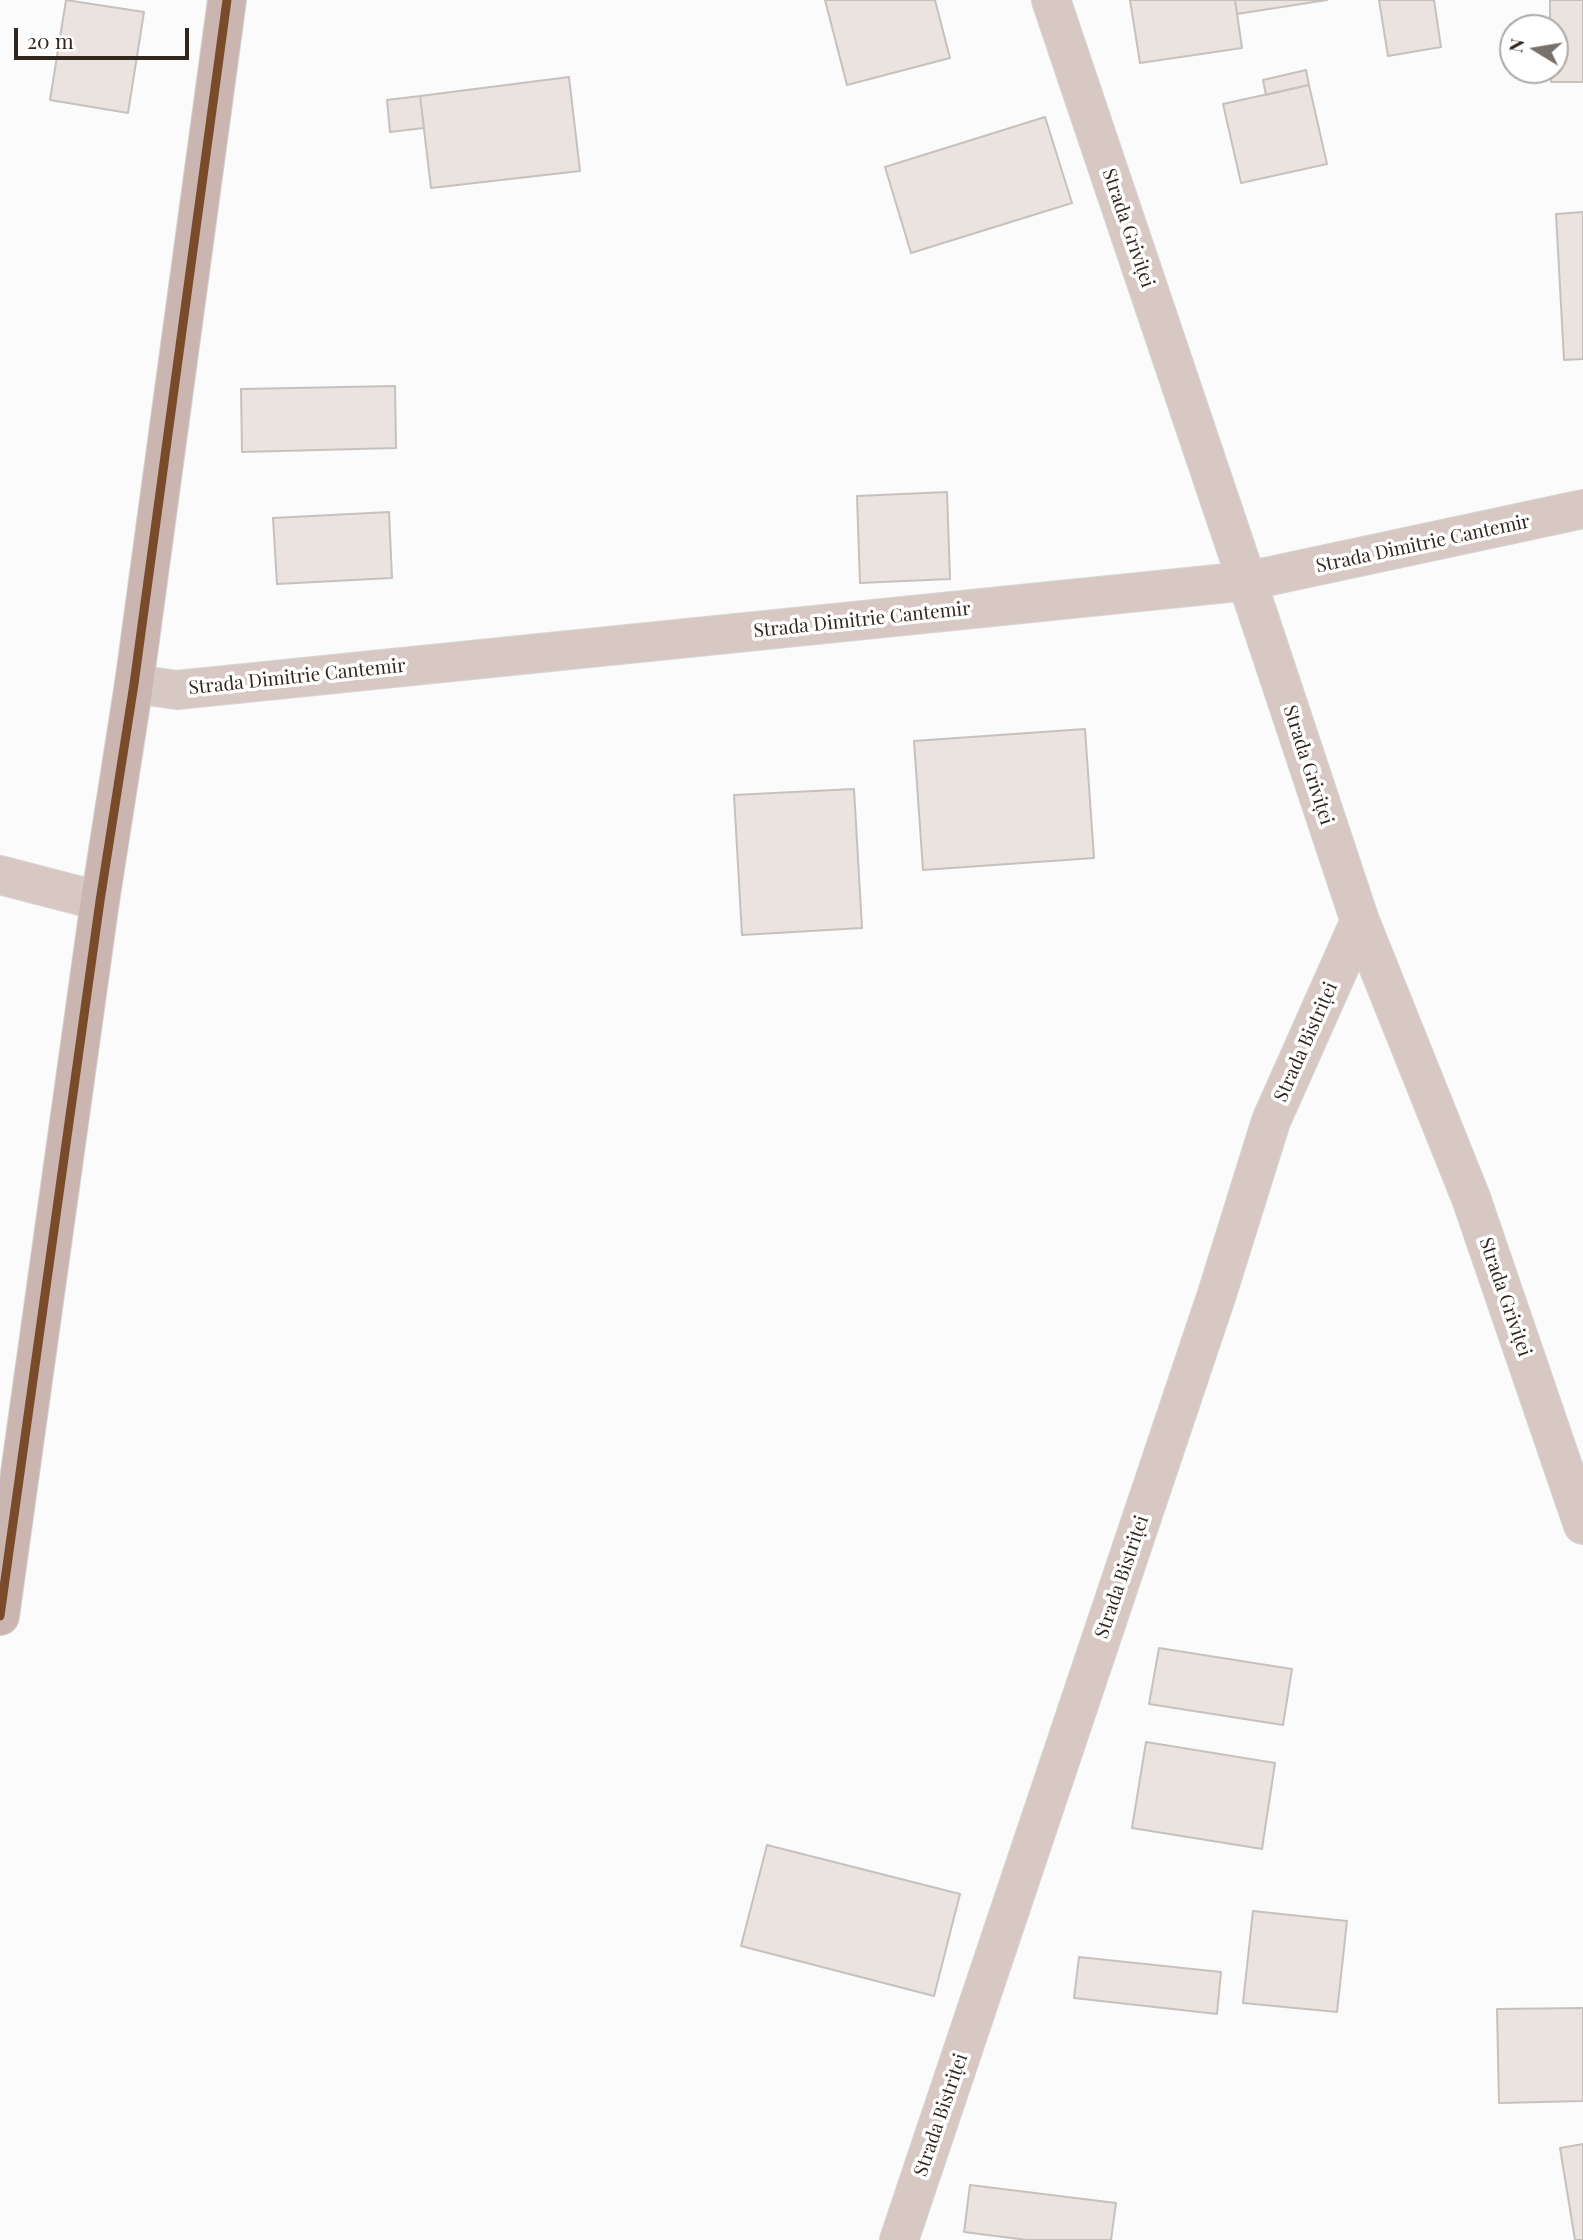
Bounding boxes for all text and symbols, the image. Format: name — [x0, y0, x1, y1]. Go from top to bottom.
scale bar — [18, 14, 192, 58]
north arrow — [1499, 14, 1569, 84]
text: 20 m — [27, 26, 74, 54]
text: N — [1501, 36, 1529, 55]
street label: Strada Griviței — [1097, 166, 1159, 290]
street label: Strada Dimitrie Cantemir — [1314, 510, 1532, 578]
street label: Strada Dimitrie Cantemir — [752, 597, 972, 643]
street label: Strada Dimitrie Cantemir — [187, 654, 407, 700]
street label: Strada Griviței — [1278, 702, 1338, 828]
street label: Strada Bistriței — [1269, 979, 1343, 1105]
street label: Strada Griviței — [1474, 1235, 1536, 1359]
street label: Strada Bistriței — [1090, 1512, 1154, 1642]
street label: Strada Bistriței — [909, 2050, 973, 2180]

